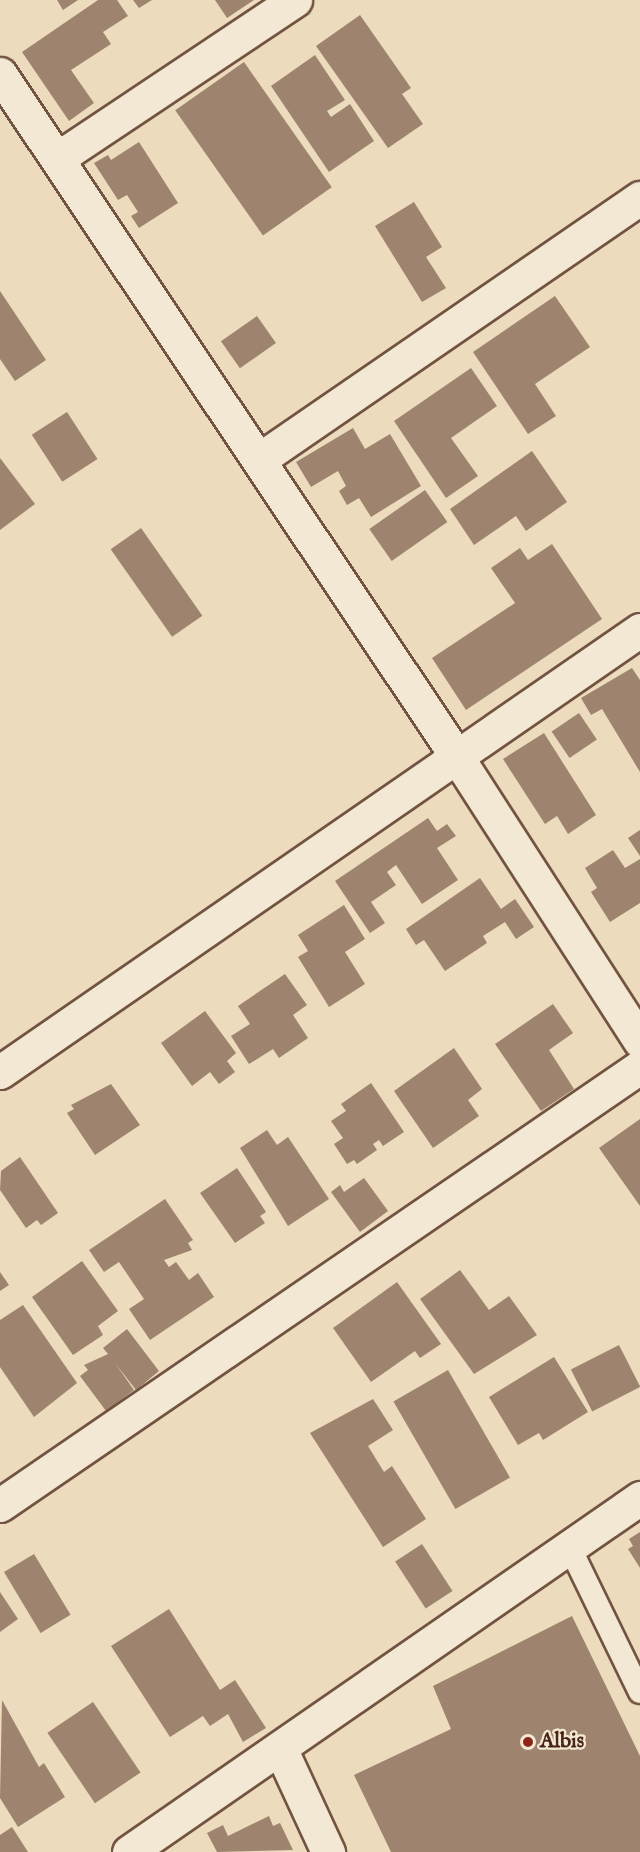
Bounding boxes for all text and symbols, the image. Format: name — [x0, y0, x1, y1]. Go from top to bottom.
place label: Albis — [540, 1729, 584, 1755]
marker: Albis — [521, 1735, 535, 1749]

